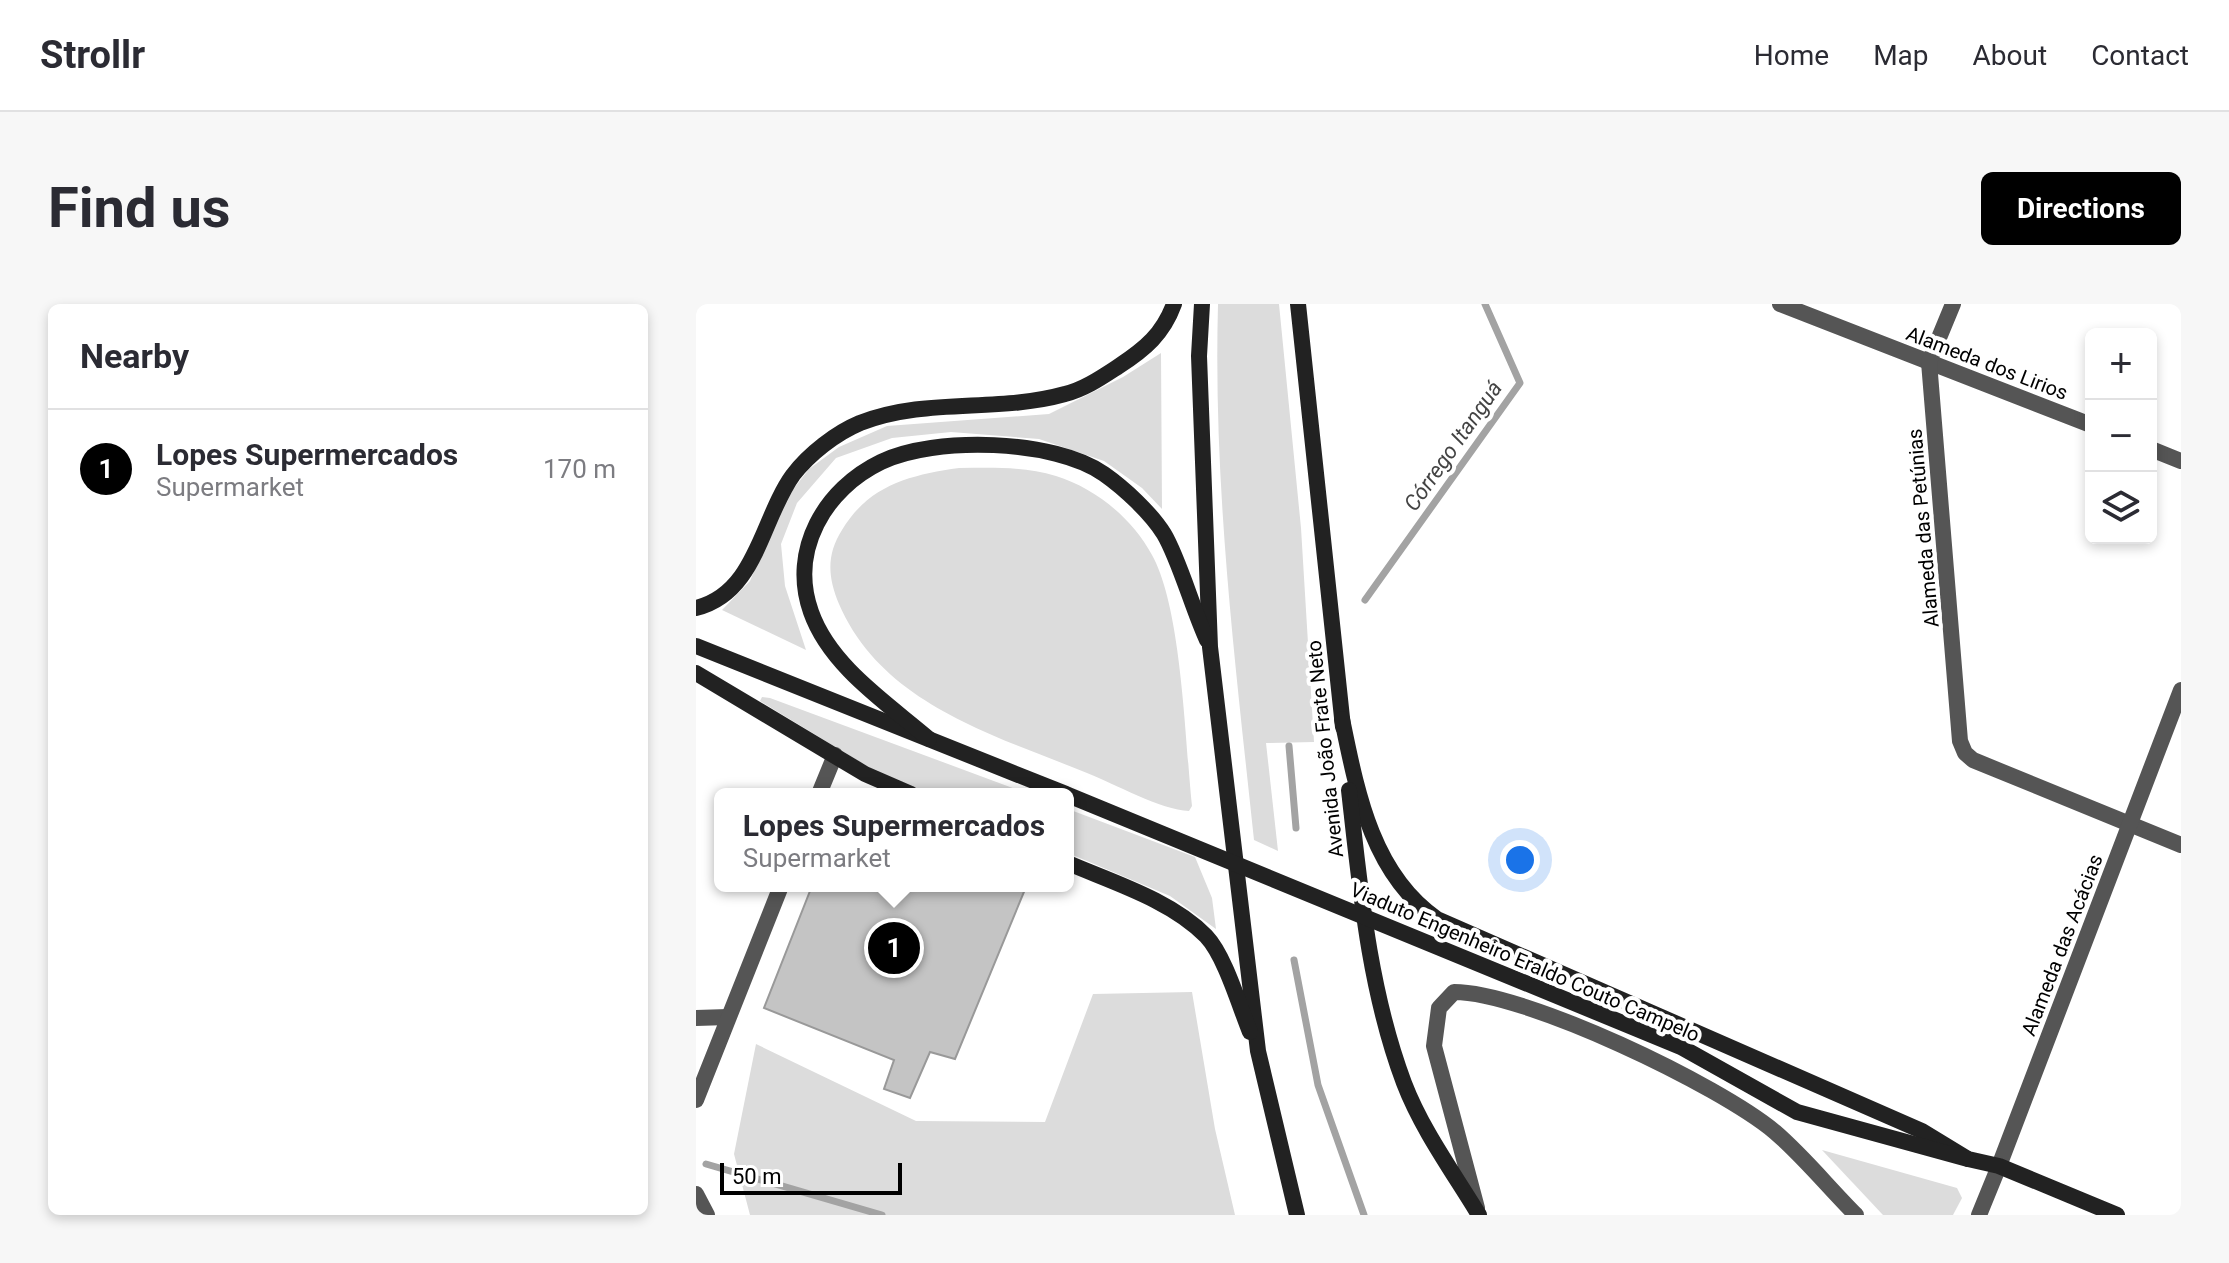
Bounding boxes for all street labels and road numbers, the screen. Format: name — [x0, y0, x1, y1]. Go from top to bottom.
street label: Alameda dos Lirios — [1903, 321, 2071, 405]
street label: Alameda das Petúnias — [1902, 428, 1944, 628]
street label: Avenida João Frate Neto — [1302, 639, 1348, 859]
street label: Alameda das Acácias — [2016, 851, 2108, 1039]
street label: Viaduto Engenheiro Eraldo Couto Campelo — [1347, 877, 1703, 1047]

